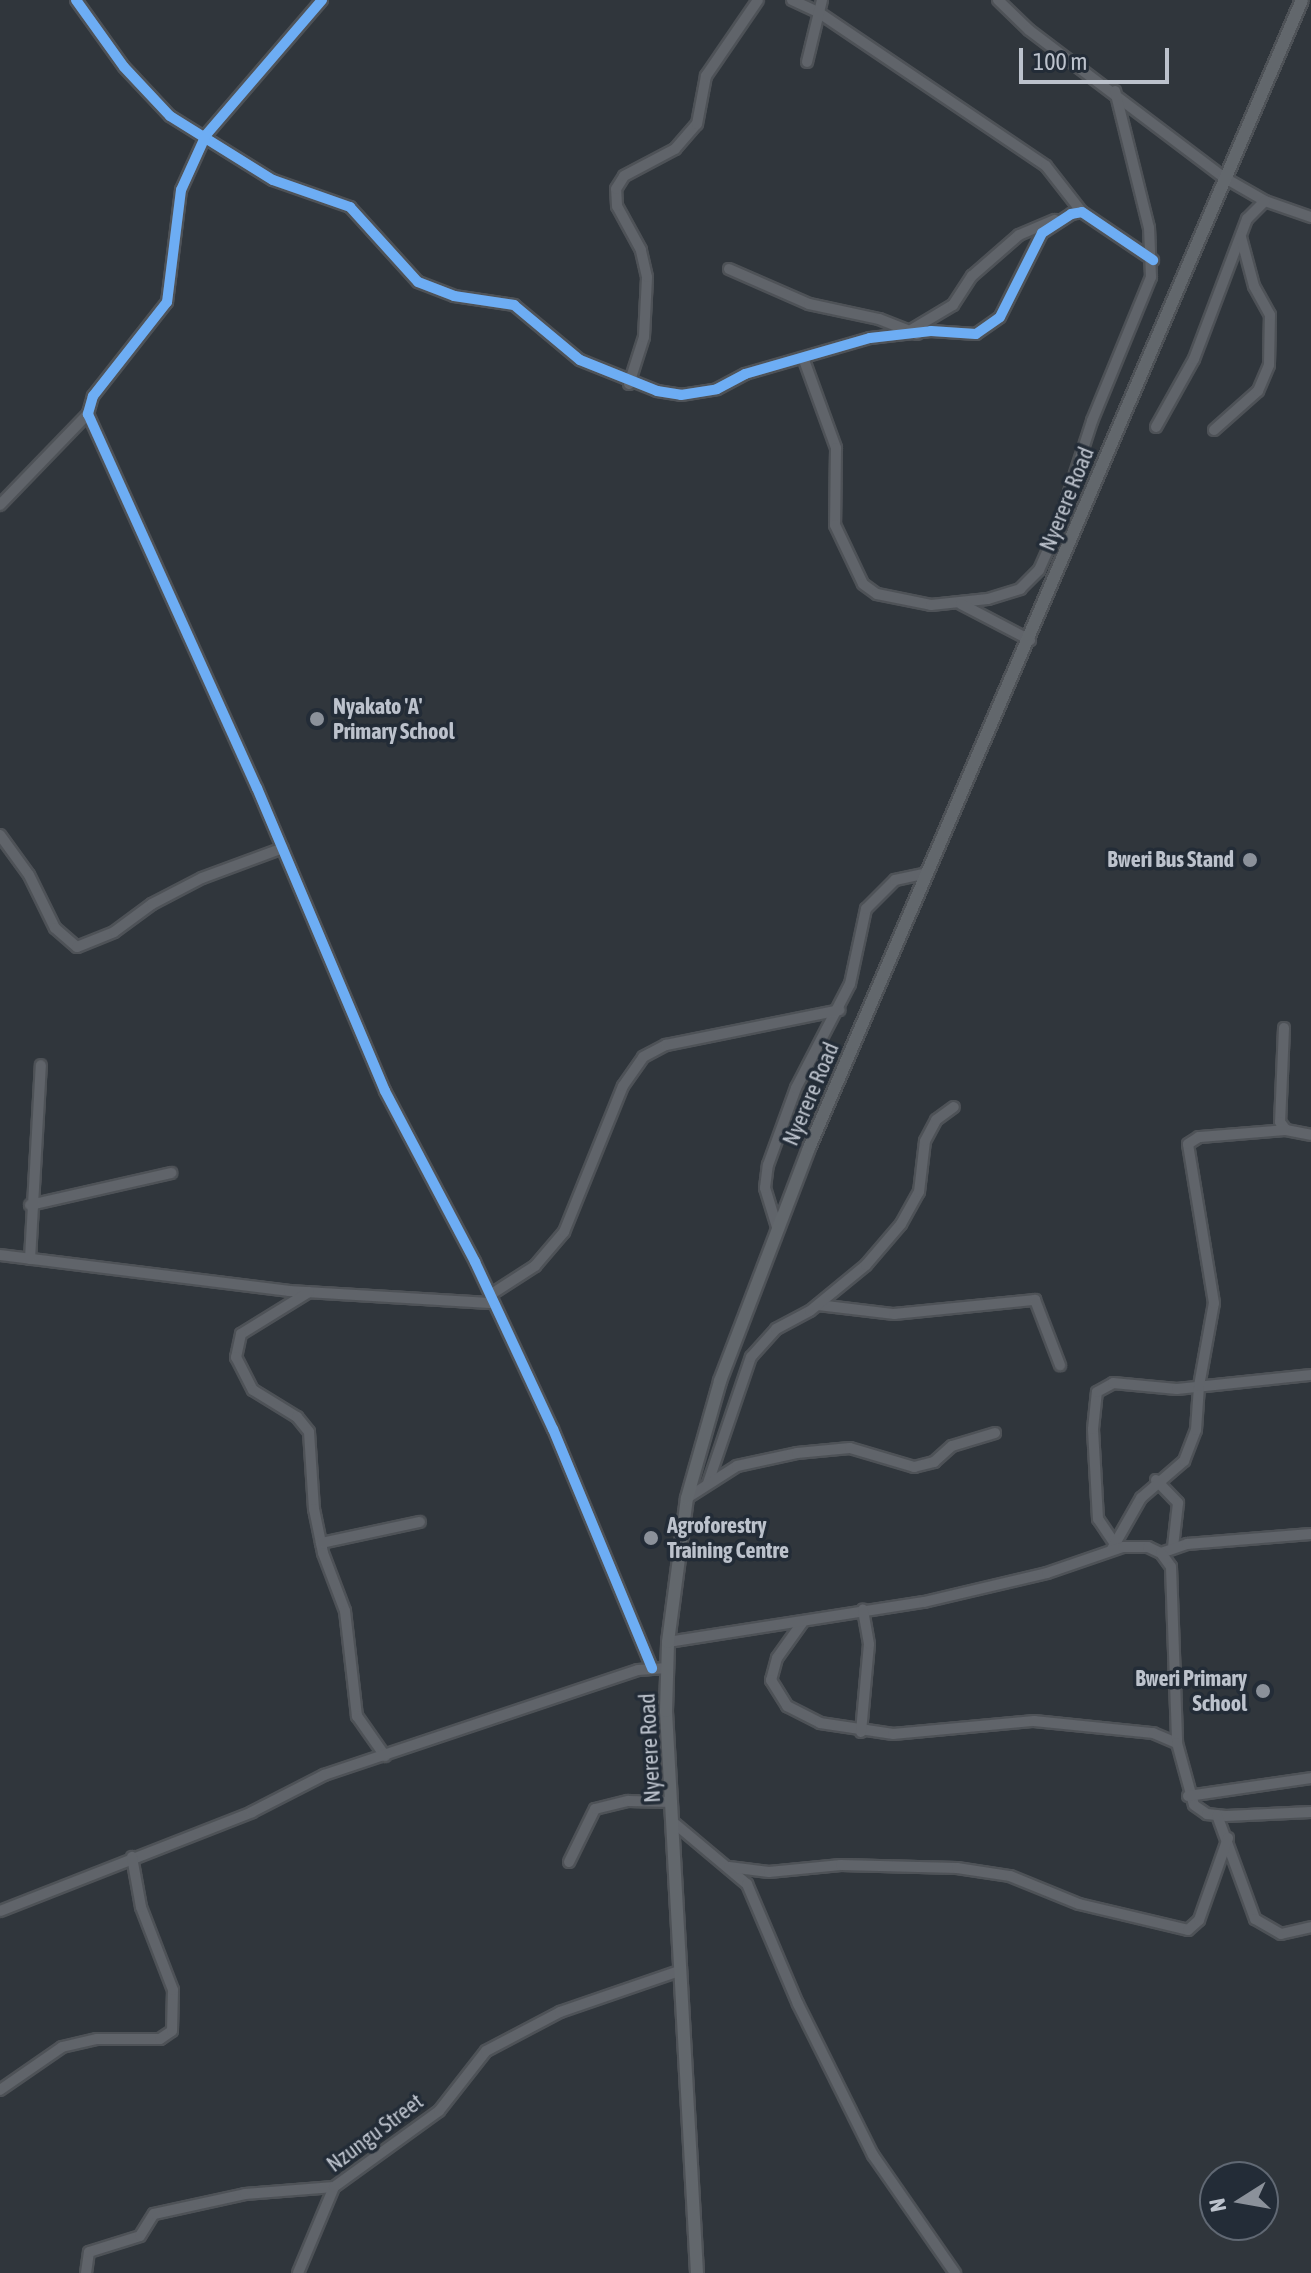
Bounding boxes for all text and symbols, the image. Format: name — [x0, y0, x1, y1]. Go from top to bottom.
scale bar — [1023, 32, 1173, 82]
text: 100 m — [1033, 48, 1087, 75]
street label: Nyerere Road — [1034, 443, 1100, 555]
place label: Nyakato 'A' Primary School — [333, 693, 455, 744]
marker: Nyakato 'A' Primary School — [308, 710, 326, 728]
place label: Bweri Bus Stand — [1107, 847, 1234, 873]
marker: Bweri Bus Stand — [1241, 851, 1259, 869]
street label: Nyerere Road — [777, 1038, 845, 1150]
place label: Agroforestry Training Centre — [667, 1512, 789, 1564]
marker: Agroforestry Training Centre — [642, 1529, 660, 1547]
place label: Bweri Primary School — [1135, 1665, 1247, 1716]
marker: Bweri Primary School — [1254, 1682, 1272, 1700]
street label: Nyerere Road — [634, 1692, 666, 1804]
street label: Nzungu Street — [322, 2088, 428, 2178]
north arrow — [1199, 2161, 1279, 2241]
text: N — [1203, 2196, 1231, 2214]

